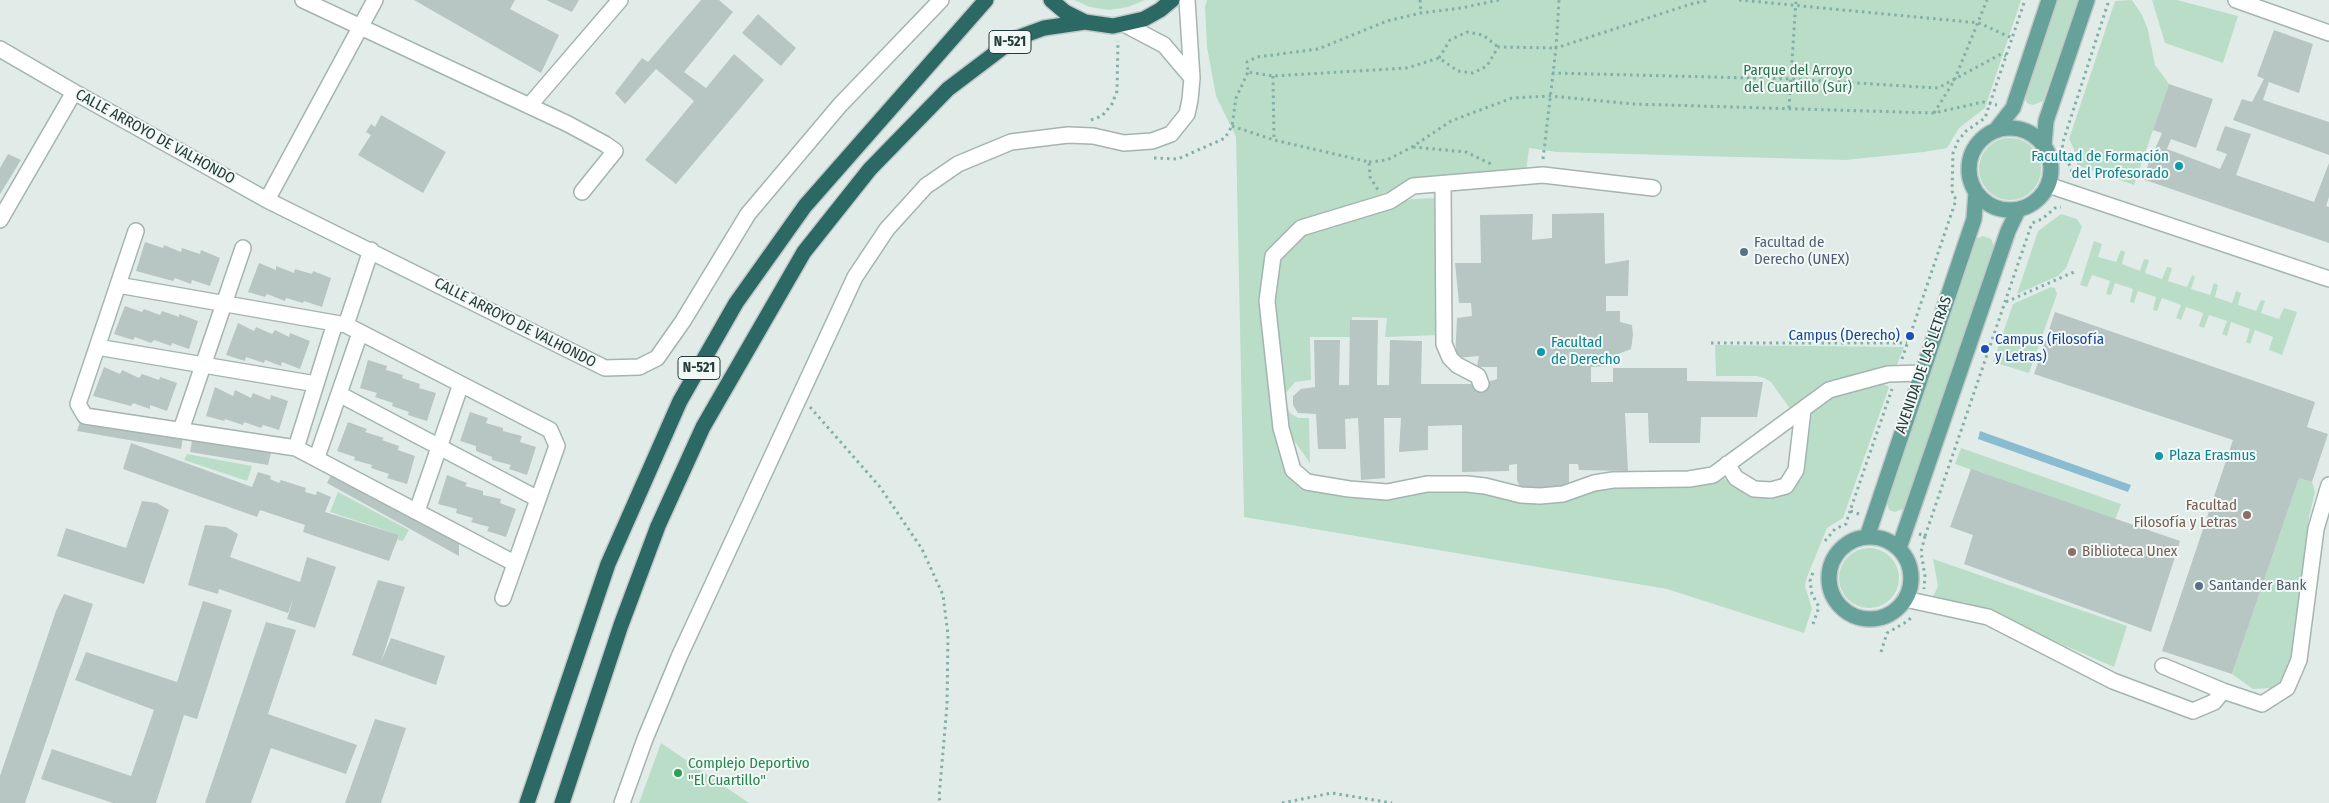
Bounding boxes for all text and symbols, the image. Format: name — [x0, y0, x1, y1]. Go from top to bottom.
road number: N-521 — [989, 31, 1031, 54]
park label: Parque del Arroyo del Cuartillo (Sur) — [1743, 62, 1853, 97]
street label: CALLE ARROYO DE VALHONDO — [72, 86, 238, 188]
place label: Facultad de Formación del Profesorado — [2031, 148, 2169, 183]
marker: Facultad de Formación del Profesorado — [2173, 160, 2185, 172]
place label: Facultad de Derecho (UNEX) — [1754, 234, 1849, 269]
marker: Facultad de Derecho (UNEX) — [1738, 246, 1750, 258]
street label: CALLE ARROYO DE VALHONDO — [431, 274, 599, 372]
street label: AVENIDA DE LAS LETRAS — [1892, 294, 1956, 436]
place label: Campus (Derecho) — [1788, 327, 1900, 345]
marker: Campus (Derecho) — [1904, 330, 1916, 342]
place label: Campus (Filosofía y Letras) — [1995, 331, 2104, 366]
place label: Facultad de Derecho — [1551, 334, 1621, 369]
marker: Campus (Filosofía y Letras) — [1979, 343, 1991, 355]
marker: Facultad de Derecho — [1535, 346, 1547, 358]
road number: N-521 — [678, 356, 720, 379]
place label: Plaza Erasmus — [2169, 447, 2256, 465]
marker: Plaza Erasmus — [2153, 450, 2165, 462]
place label: Facultad Filosofía y Letras — [2134, 497, 2237, 532]
marker: Facultad Filosofía y Letras — [2241, 509, 2253, 521]
place label: Biblioteca Unex — [2082, 543, 2177, 561]
marker: Biblioteca Unex — [2066, 546, 2078, 558]
place label: Santander Bank — [2209, 577, 2306, 595]
marker: Santander Bank — [2193, 580, 2205, 592]
place label: Complejo Deportivo "El Cuartillo" — [688, 755, 810, 790]
marker: Complejo Deportivo "El Cuartillo" — [672, 767, 684, 779]

